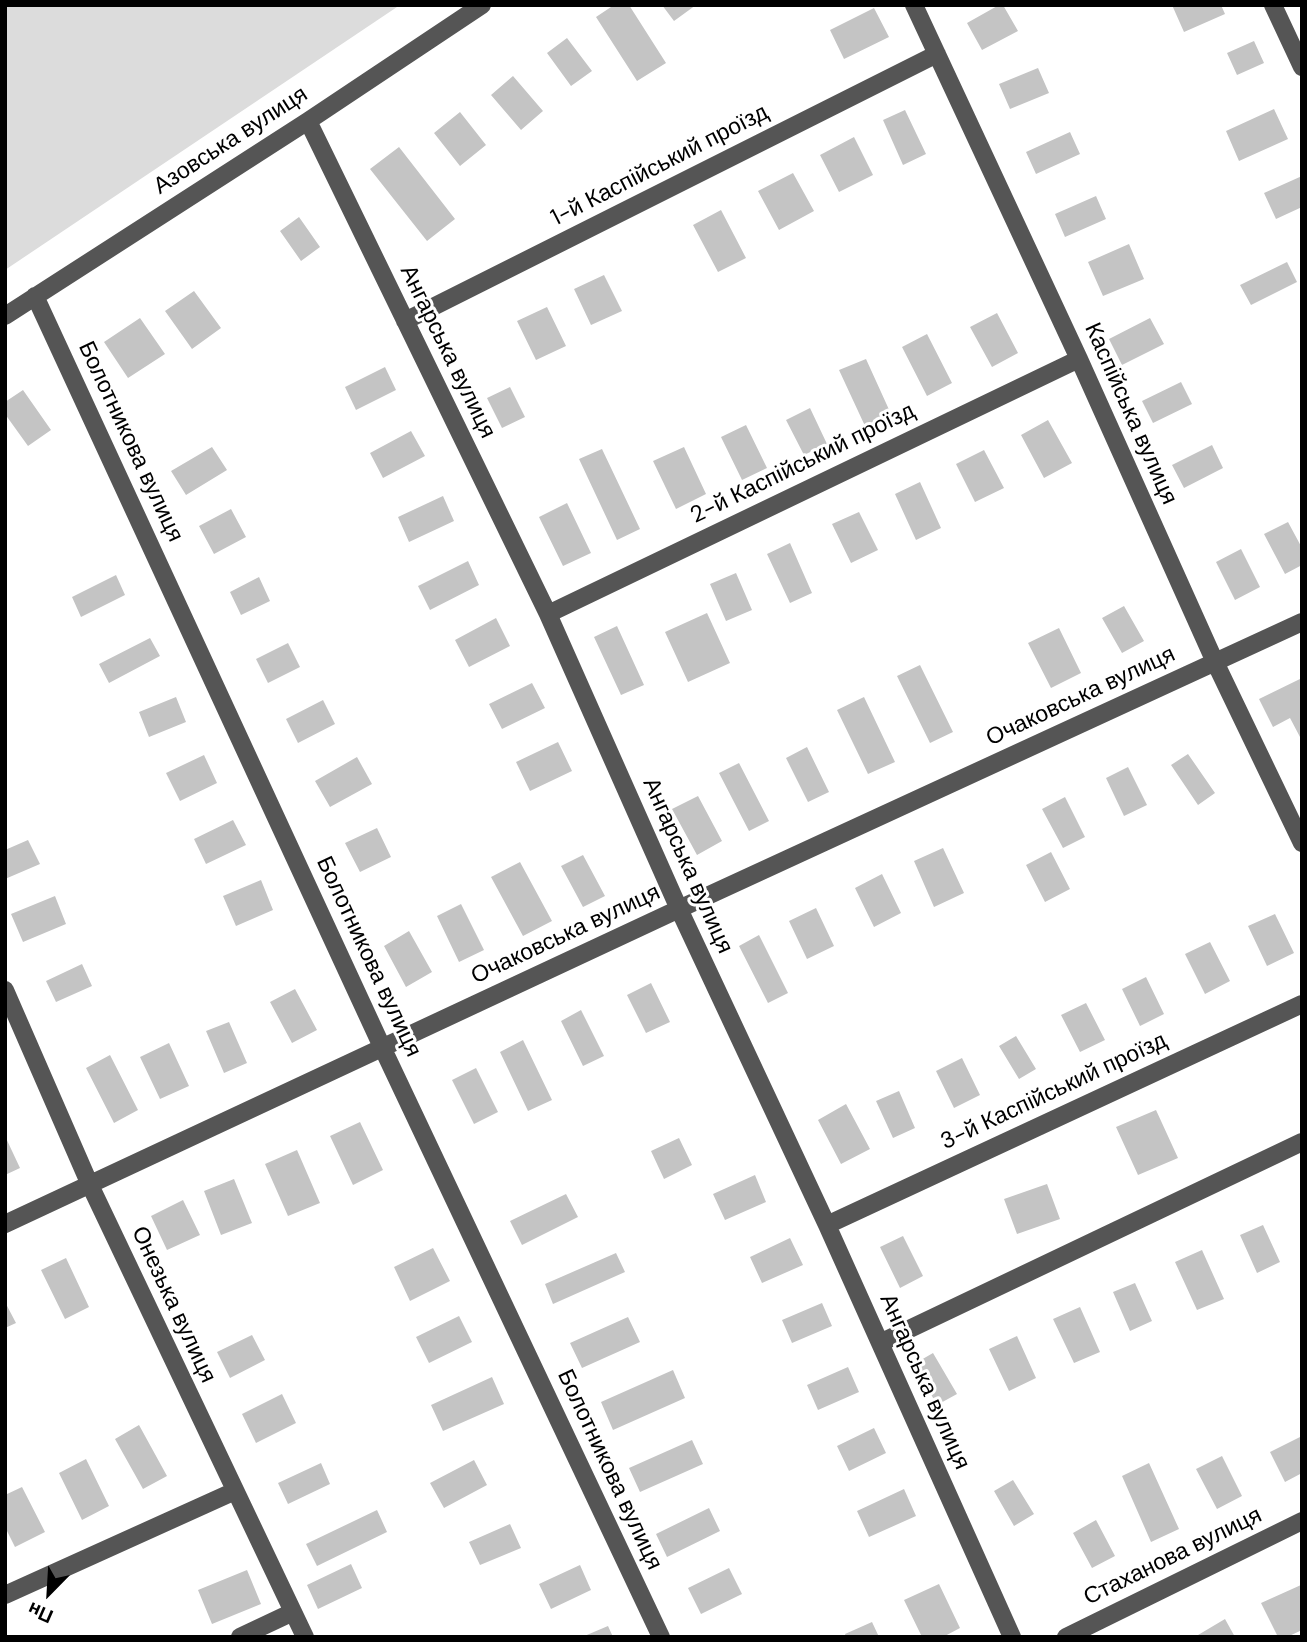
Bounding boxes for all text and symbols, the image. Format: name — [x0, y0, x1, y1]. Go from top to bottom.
street label: Азовська вулиця — [149, 81, 313, 201]
street label: 1-й Каспійський проїзд — [547, 99, 773, 233]
street label: Ангарська вулиця — [393, 261, 501, 443]
street label: Каспійська вулиця — [1078, 319, 1182, 509]
street label: Болотникова вулиця — [71, 337, 189, 547]
street label: 2-й Каспійський проїзд — [686, 398, 920, 530]
street label: Очаковська вулиця — [982, 641, 1180, 753]
street label: Ангарська вулиця — [636, 774, 738, 958]
street label: Болотникова вулиця — [309, 852, 427, 1062]
street label: Очаковська вулиця — [467, 879, 665, 991]
street label: 3-й Каспійський проїзд — [937, 1027, 1171, 1157]
street label: Онезька вулиця — [125, 1222, 221, 1388]
street label: Ангарська вулиця — [873, 1290, 975, 1474]
street label: Болотникова вулиця — [550, 1365, 668, 1575]
street label: Стаханова вулиця — [1079, 1502, 1267, 1612]
north arrow — [14, 1558, 84, 1628]
text: Пн — [24, 1596, 57, 1629]

